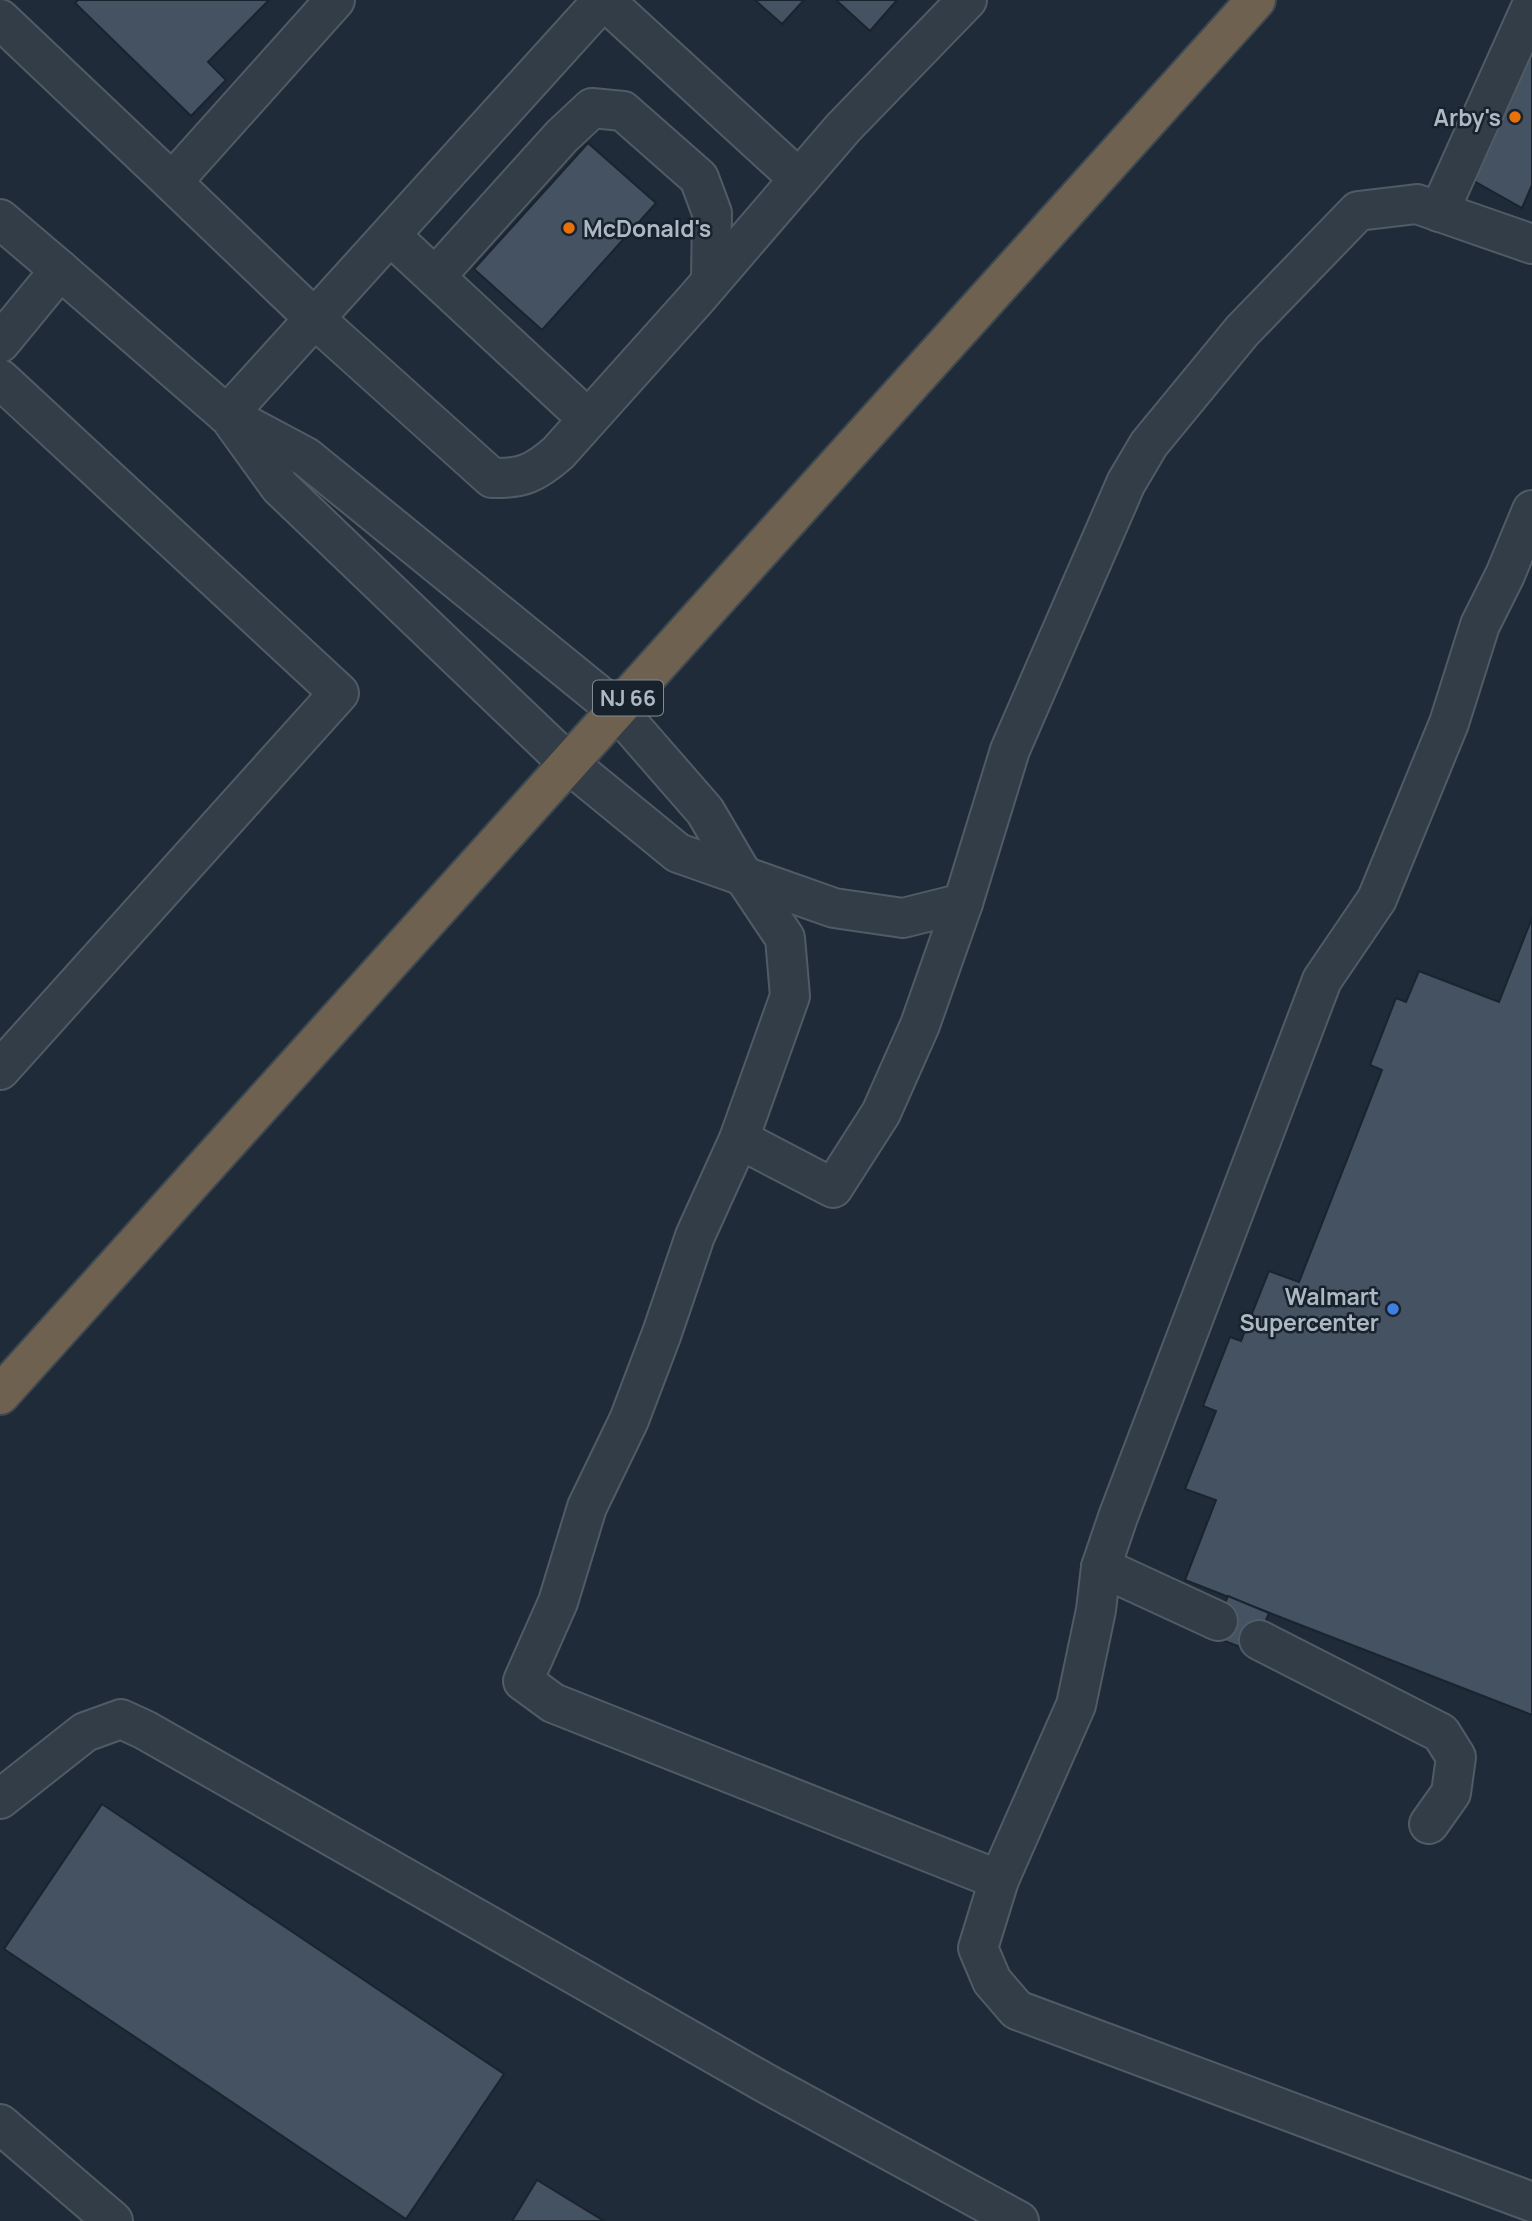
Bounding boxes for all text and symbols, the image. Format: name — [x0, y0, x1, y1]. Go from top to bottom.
place label: Arby's — [1434, 101, 1501, 133]
marker: Arby's — [1507, 109, 1523, 125]
place label: McDonald's — [583, 212, 711, 244]
marker: McDonald's — [561, 220, 577, 236]
road number: NJ 66 — [593, 680, 663, 716]
place label: Walmart Supercenter — [1239, 1280, 1379, 1338]
marker: Walmart Supercenter — [1385, 1301, 1401, 1317]

